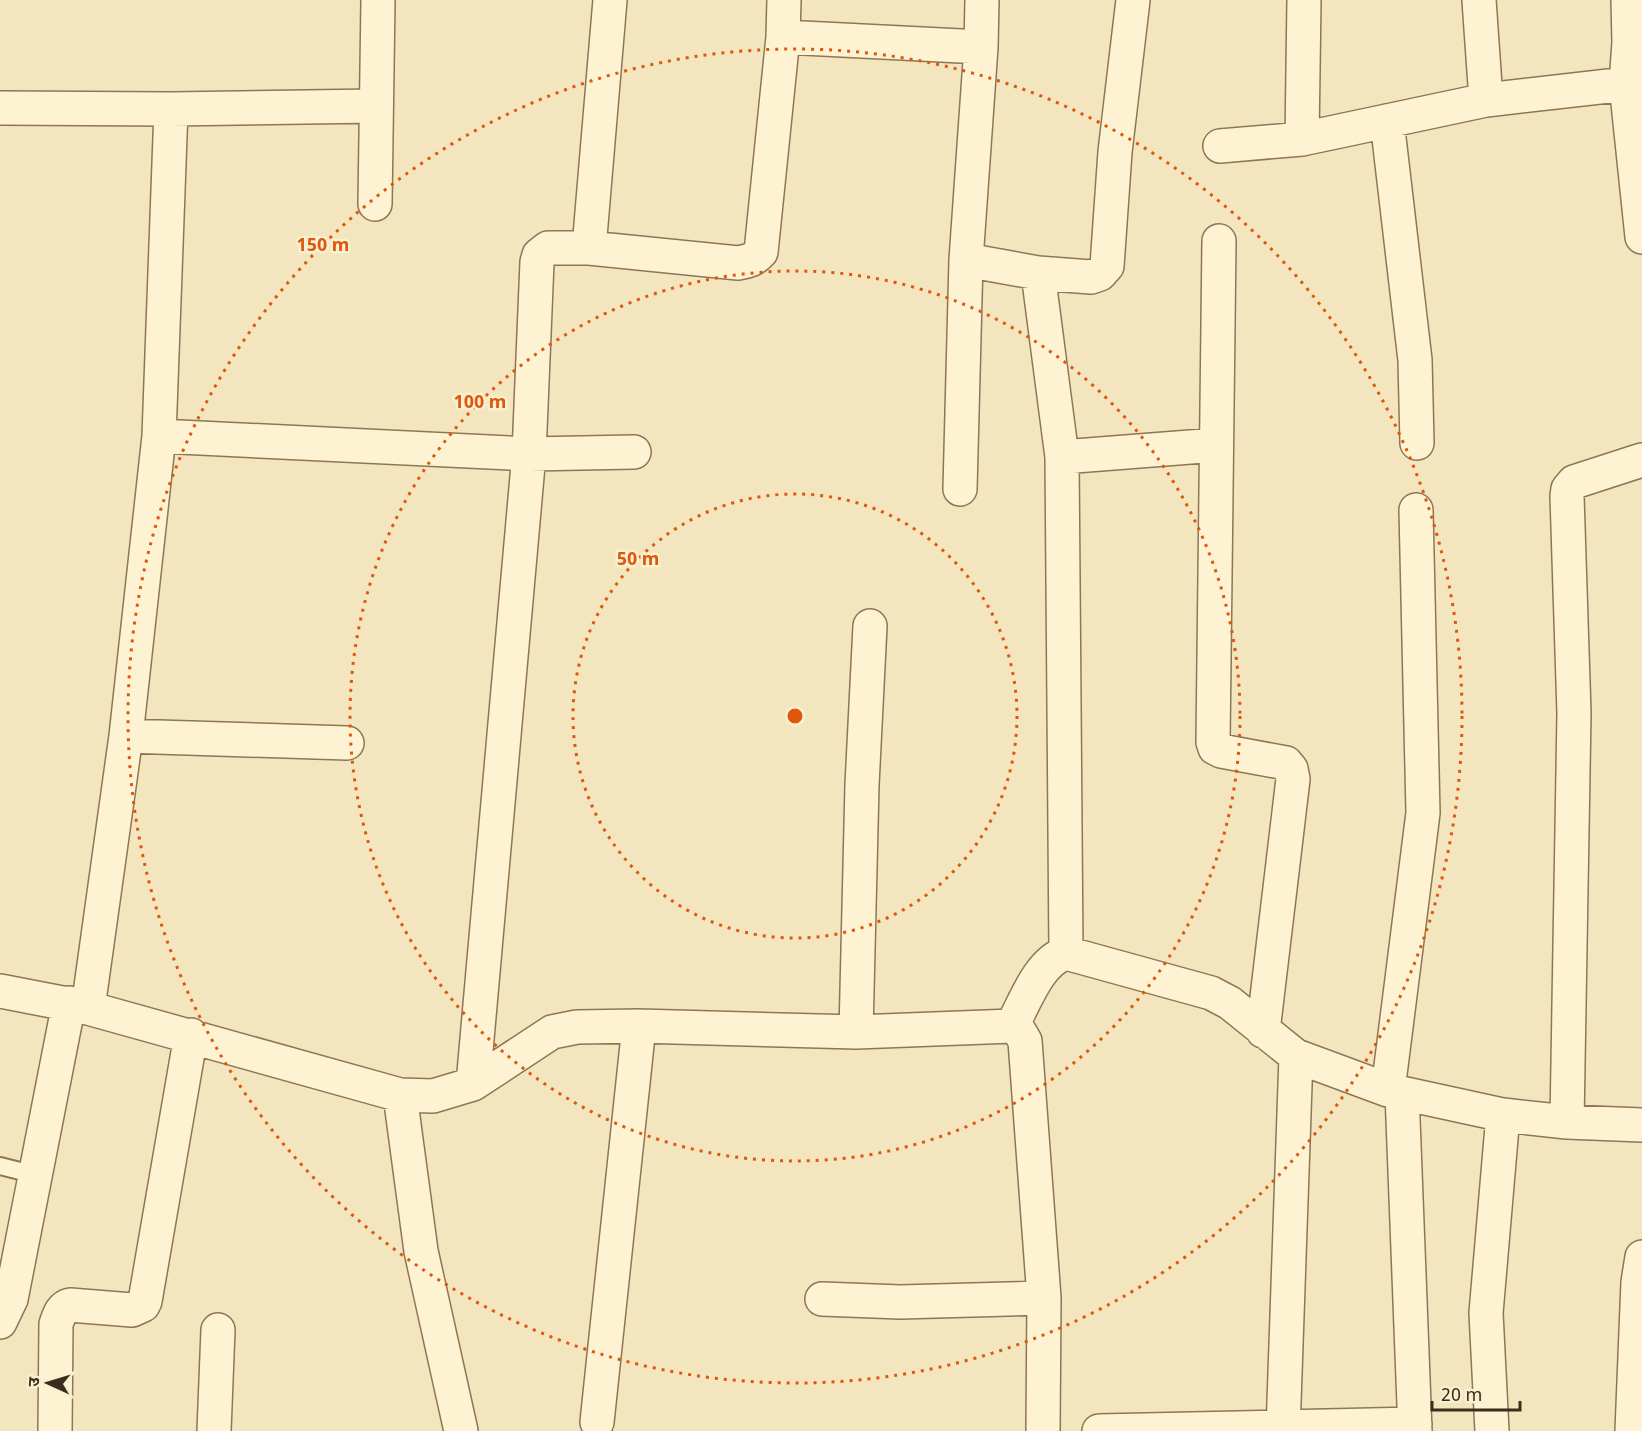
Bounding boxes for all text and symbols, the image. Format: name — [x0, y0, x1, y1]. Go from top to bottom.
text: 150 m — [297, 235, 349, 258]
text: 100 m — [454, 392, 506, 415]
text: 50 m — [617, 549, 659, 572]
centre of rings — [785, 706, 805, 726]
north arrow — [18, 1353, 78, 1413]
scale bar — [1432, 1374, 1520, 1412]
text: उ — [25, 1376, 46, 1388]
text: 20 m — [1441, 1385, 1482, 1408]

